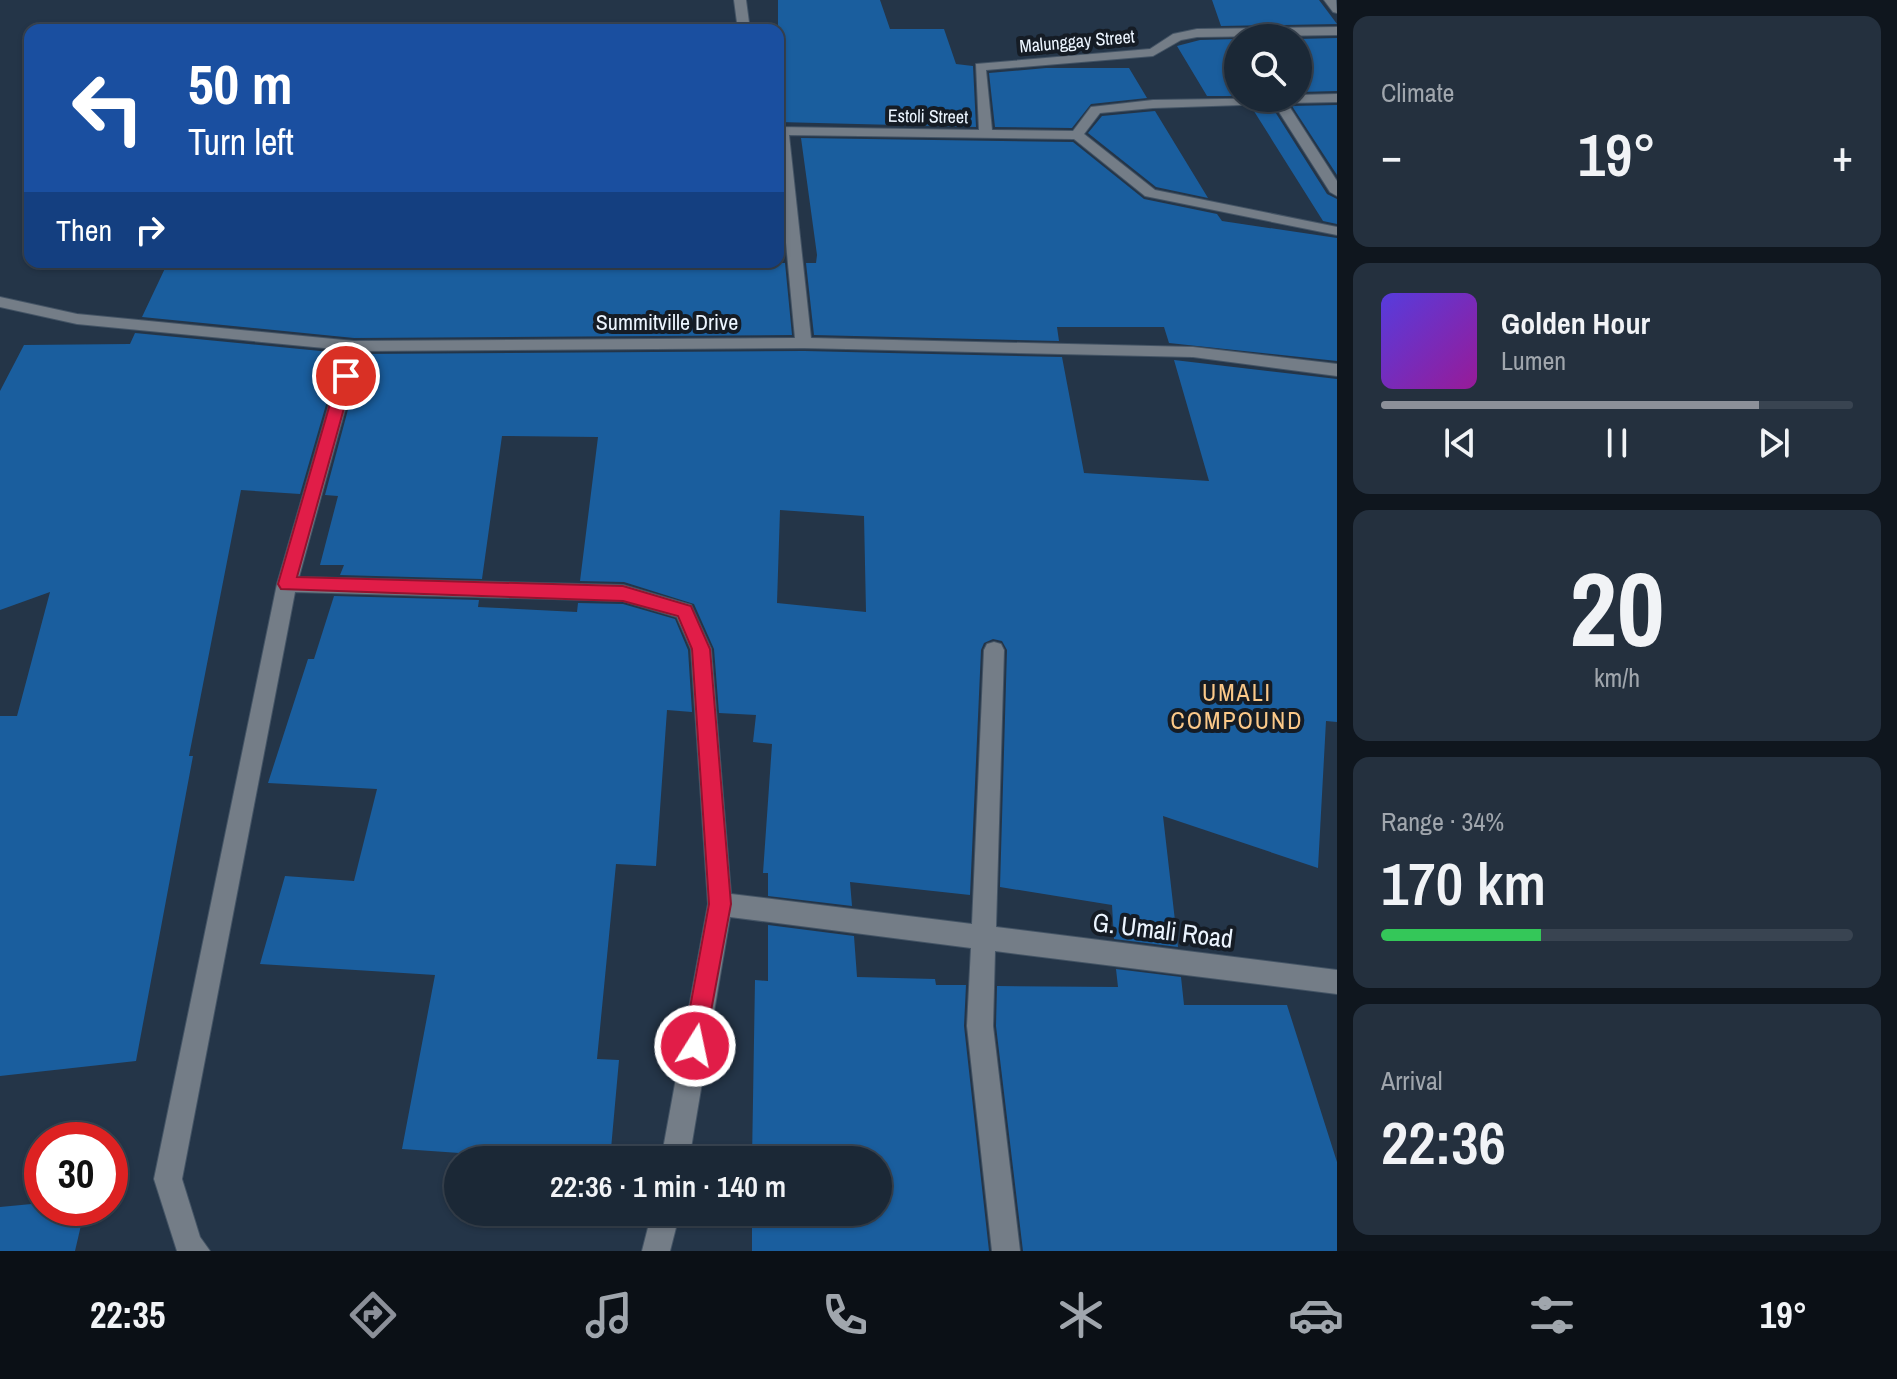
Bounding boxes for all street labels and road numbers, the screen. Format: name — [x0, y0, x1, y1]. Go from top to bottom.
street label: Malunggay Street — [1018, 24, 1136, 58]
street label: Estoli Street — [888, 103, 968, 129]
street label: Summitville Drive — [596, 307, 738, 337]
street label: G. Umali Road — [1091, 904, 1235, 956]

